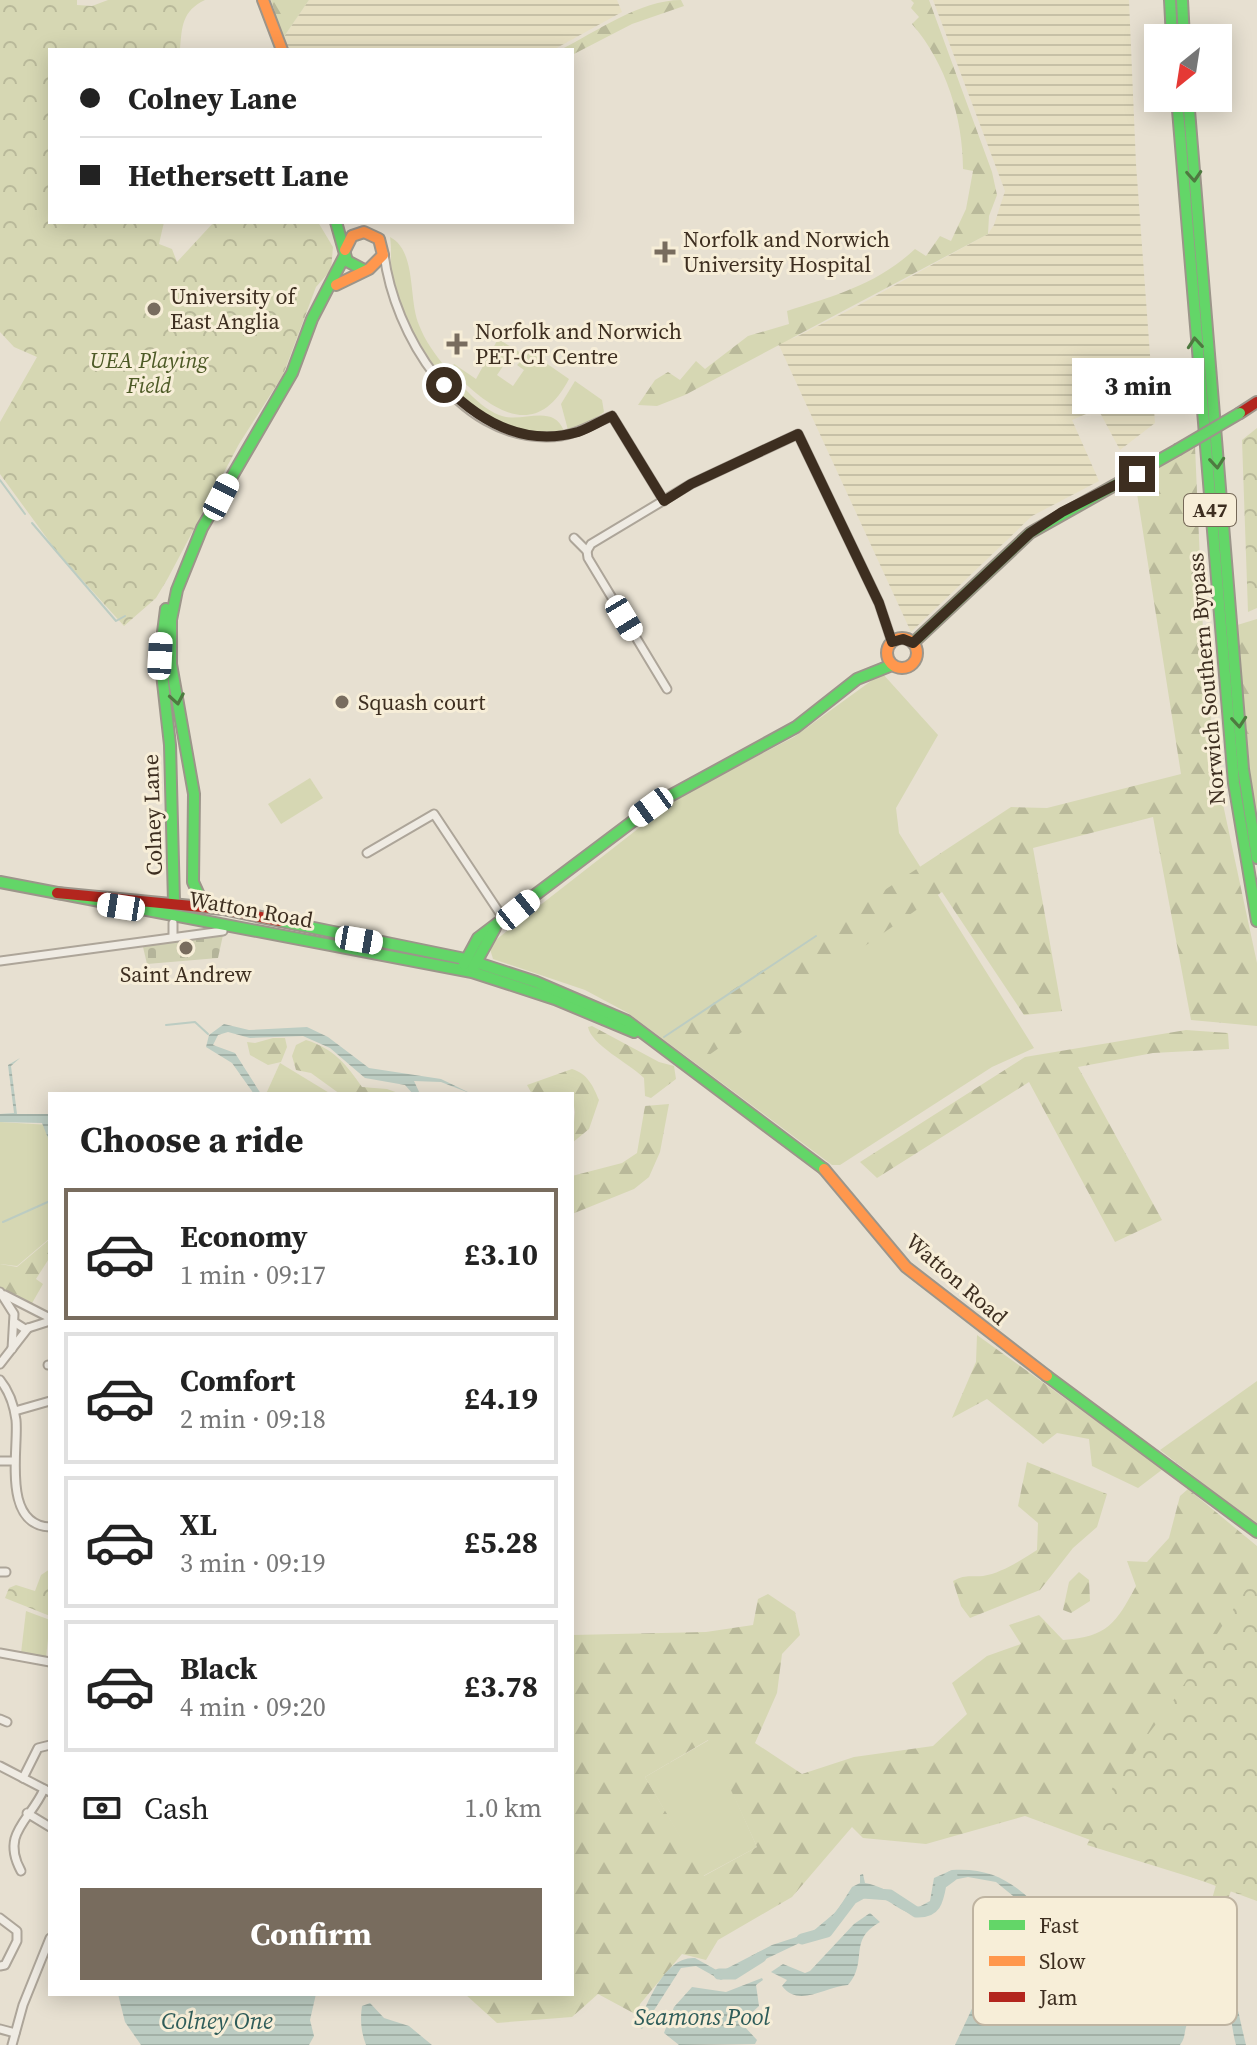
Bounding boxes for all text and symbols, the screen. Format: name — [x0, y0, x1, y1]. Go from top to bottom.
north arrow — [1144, 24, 1232, 112]
map controls — [1144, 24, 1232, 112]
text: Colney Lane — [128, 78, 297, 119]
text: Hethersett Lane — [128, 155, 349, 196]
one-way arrow — [1185, 170, 1202, 183]
place label: Norfolk and Norwich University Hospital — [683, 224, 890, 279]
marker: Norfolk and Norwich University Hospital — [654, 241, 676, 263]
place label: University of East Anglia — [170, 281, 298, 336]
marker: University of East Anglia — [145, 300, 163, 318]
place label: Norfolk and Norwich PET-CT Centre — [475, 316, 682, 371]
marker: Norfolk and Norwich PET-CT Centre — [446, 333, 468, 355]
one-way arrow — [1187, 336, 1204, 349]
park label: UEA Playing Field — [90, 345, 210, 400]
callout: 3 min — [1071, 358, 1203, 414]
route start — [426, 367, 462, 403]
text: 3 min — [1104, 368, 1172, 404]
route end — [1119, 456, 1155, 492]
one-way arrow — [1208, 457, 1225, 470]
car — [199, 470, 243, 524]
road number: A47 — [1184, 494, 1236, 526]
street label: Norwich Southern Bypass — [1180, 552, 1232, 806]
car — [601, 591, 647, 645]
car — [147, 631, 173, 681]
place label: Squash court — [358, 687, 486, 717]
one-way arrow — [168, 692, 185, 706]
marker: Squash court — [333, 693, 351, 711]
one-way arrow — [1231, 716, 1248, 729]
street label: Colney Lane — [135, 754, 169, 876]
car — [625, 783, 677, 831]
street label: Watton Road — [186, 883, 316, 935]
car — [492, 886, 544, 934]
car — [95, 891, 147, 923]
car — [333, 924, 385, 956]
marker: Saint Andrew — [177, 939, 195, 957]
place label: Saint Andrew — [120, 959, 252, 989]
text: Choose a ride — [80, 1115, 303, 1164]
text: Economy — [180, 1216, 308, 1257]
icon: car — [84, 1218, 156, 1290]
street label: Watton Road — [900, 1226, 1015, 1332]
text: £3.10 — [464, 1234, 538, 1275]
text: 1 min · 09:17 — [180, 1257, 326, 1293]
text: Comfort — [180, 1360, 295, 1401]
icon: car — [84, 1362, 156, 1434]
text: £4.19 — [464, 1378, 538, 1419]
text: 2 min · 09:18 — [180, 1401, 326, 1437]
text: XL — [180, 1504, 217, 1545]
icon: car — [84, 1506, 156, 1578]
text: £5.28 — [464, 1522, 538, 1563]
text: 3 min · 09:19 — [180, 1545, 326, 1581]
text: Black — [180, 1648, 257, 1689]
icon: car — [84, 1650, 156, 1722]
text: £3.78 — [464, 1666, 538, 1707]
text: 4 min · 09:20 — [180, 1689, 326, 1725]
icon: cash — [80, 1786, 124, 1830]
text: Cash — [144, 1788, 209, 1829]
text: 1.0 km — [464, 1790, 542, 1826]
button: Confirm — [80, 1888, 542, 1980]
legend — [973, 1897, 1237, 2025]
text: Fast — [1039, 1910, 1080, 1940]
text: Slow — [1039, 1946, 1086, 1976]
text: Jam — [1038, 1982, 1078, 2012]
water label: Seamons Pool — [634, 2000, 770, 2033]
water label: Colney One — [161, 2004, 273, 2037]

